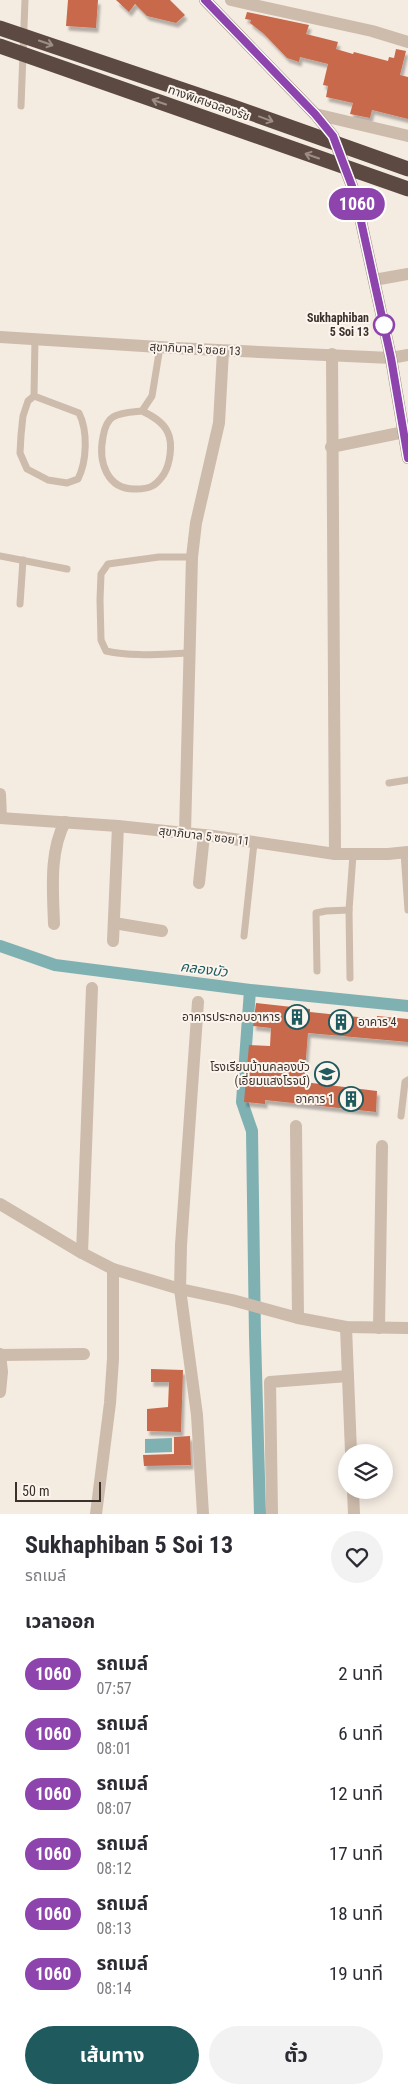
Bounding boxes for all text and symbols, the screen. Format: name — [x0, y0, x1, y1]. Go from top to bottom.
one-way arrow — [38, 39, 54, 49]
street label: ทางพิเศษฉลองรัช — [166, 82, 252, 124]
one-way arrow — [152, 97, 167, 106]
one-way arrow — [258, 114, 274, 124]
one-way arrow — [305, 150, 321, 160]
line badge: 1060 — [322, 188, 392, 220]
text: 1060 — [339, 193, 375, 214]
place label: Sukhaphiban 5 Soi 13 — [307, 311, 369, 339]
marker: Sukhaphiban 5 Soi 13 — [373, 314, 395, 336]
street label: สุขาภิบาล 5 ซอย 13 — [149, 340, 241, 358]
street label: สุขาภิบาล 5 ซอย 11 — [158, 823, 250, 849]
water label: คลองบัว — [179, 958, 230, 980]
building icon: อาคารประกอบอาหาร — [284, 1004, 310, 1030]
building icon: อาคาร 4 — [328, 1009, 354, 1035]
place label: อาคารประกอบอาหาร — [182, 1010, 280, 1024]
place label: อาคาร 4 — [358, 1015, 397, 1029]
place label: โรงเรียนบ้านคลองบัว (เอี่ยมแสงโรจน์) — [210, 1060, 310, 1088]
school or university icon: โรงเรียนบ้านคลองบัว (เอี่ยมแสงโรจน์) — [314, 1061, 340, 1087]
building icon: อาคาร 1 — [338, 1086, 364, 1112]
place label: อาคาร 1 — [295, 1092, 334, 1106]
map controls — [338, 1444, 393, 1499]
button: layers — [338, 1444, 393, 1499]
scale bar — [15, 1479, 101, 1502]
text: 50 m — [22, 1483, 50, 1499]
text: Sukhaphiban 5 Soi 13 — [25, 1531, 233, 1559]
button: heart — [331, 1531, 383, 1583]
text: รถเมล์ — [25, 1566, 66, 1585]
text: เวลาออก — [25, 1610, 95, 1633]
text: รถเมล์ — [96, 1652, 148, 1675]
text: 2 นาที — [338, 1662, 383, 1685]
text: 1060 — [35, 1663, 71, 1684]
text: 07:57 — [96, 1679, 132, 1698]
text: รถเมล์ — [96, 1712, 148, 1735]
text: 6 นาที — [338, 1722, 383, 1745]
text: 1060 — [35, 1723, 71, 1744]
text: 08:01 — [96, 1739, 132, 1758]
text: รถเมล์ — [96, 1772, 148, 1795]
text: 12 นาที — [329, 1782, 383, 1805]
text: 1060 — [35, 1783, 71, 1804]
text: 08:07 — [96, 1799, 132, 1818]
text: รถเมล์ — [96, 1832, 148, 1855]
text: 17 นาที — [329, 1842, 383, 1865]
text: 1060 — [35, 1843, 71, 1864]
text: 08:12 — [96, 1859, 132, 1878]
text: รถเมล์ — [96, 1892, 148, 1915]
text: 18 นาที — [329, 1902, 383, 1925]
text: 1060 — [35, 1903, 71, 1924]
text: 08:13 — [96, 1919, 132, 1938]
text: รถเมล์ — [96, 1952, 148, 1975]
text: 19 นาที — [329, 1962, 383, 1985]
text: 1060 — [35, 1963, 71, 1984]
text: 08:14 — [96, 1979, 132, 1998]
button: เส้นทาง — [25, 2026, 199, 2084]
button: ตั๋ว — [209, 2026, 383, 2084]

